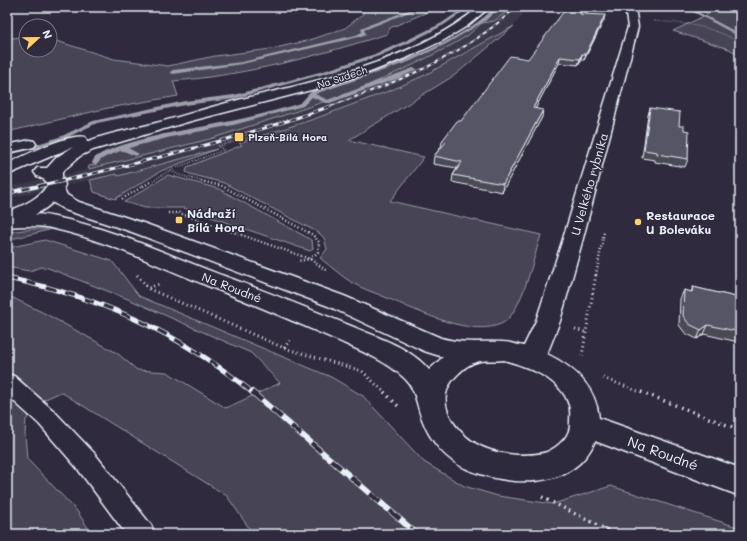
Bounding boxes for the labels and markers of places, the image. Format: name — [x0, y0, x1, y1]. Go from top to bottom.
place label: Plzeň-Bílá Hora — [248, 130, 327, 144]
marker: Plzeň-Bílá Hora — [233, 131, 245, 143]
place label: Nádraží Bílá Hora — [187, 205, 245, 235]
place label: Restaurace U Boleváku — [646, 207, 715, 237]
marker: Nádraží Bílá Hora — [174, 215, 184, 225]
marker: Restaurace U Boleváku — [633, 217, 643, 227]

